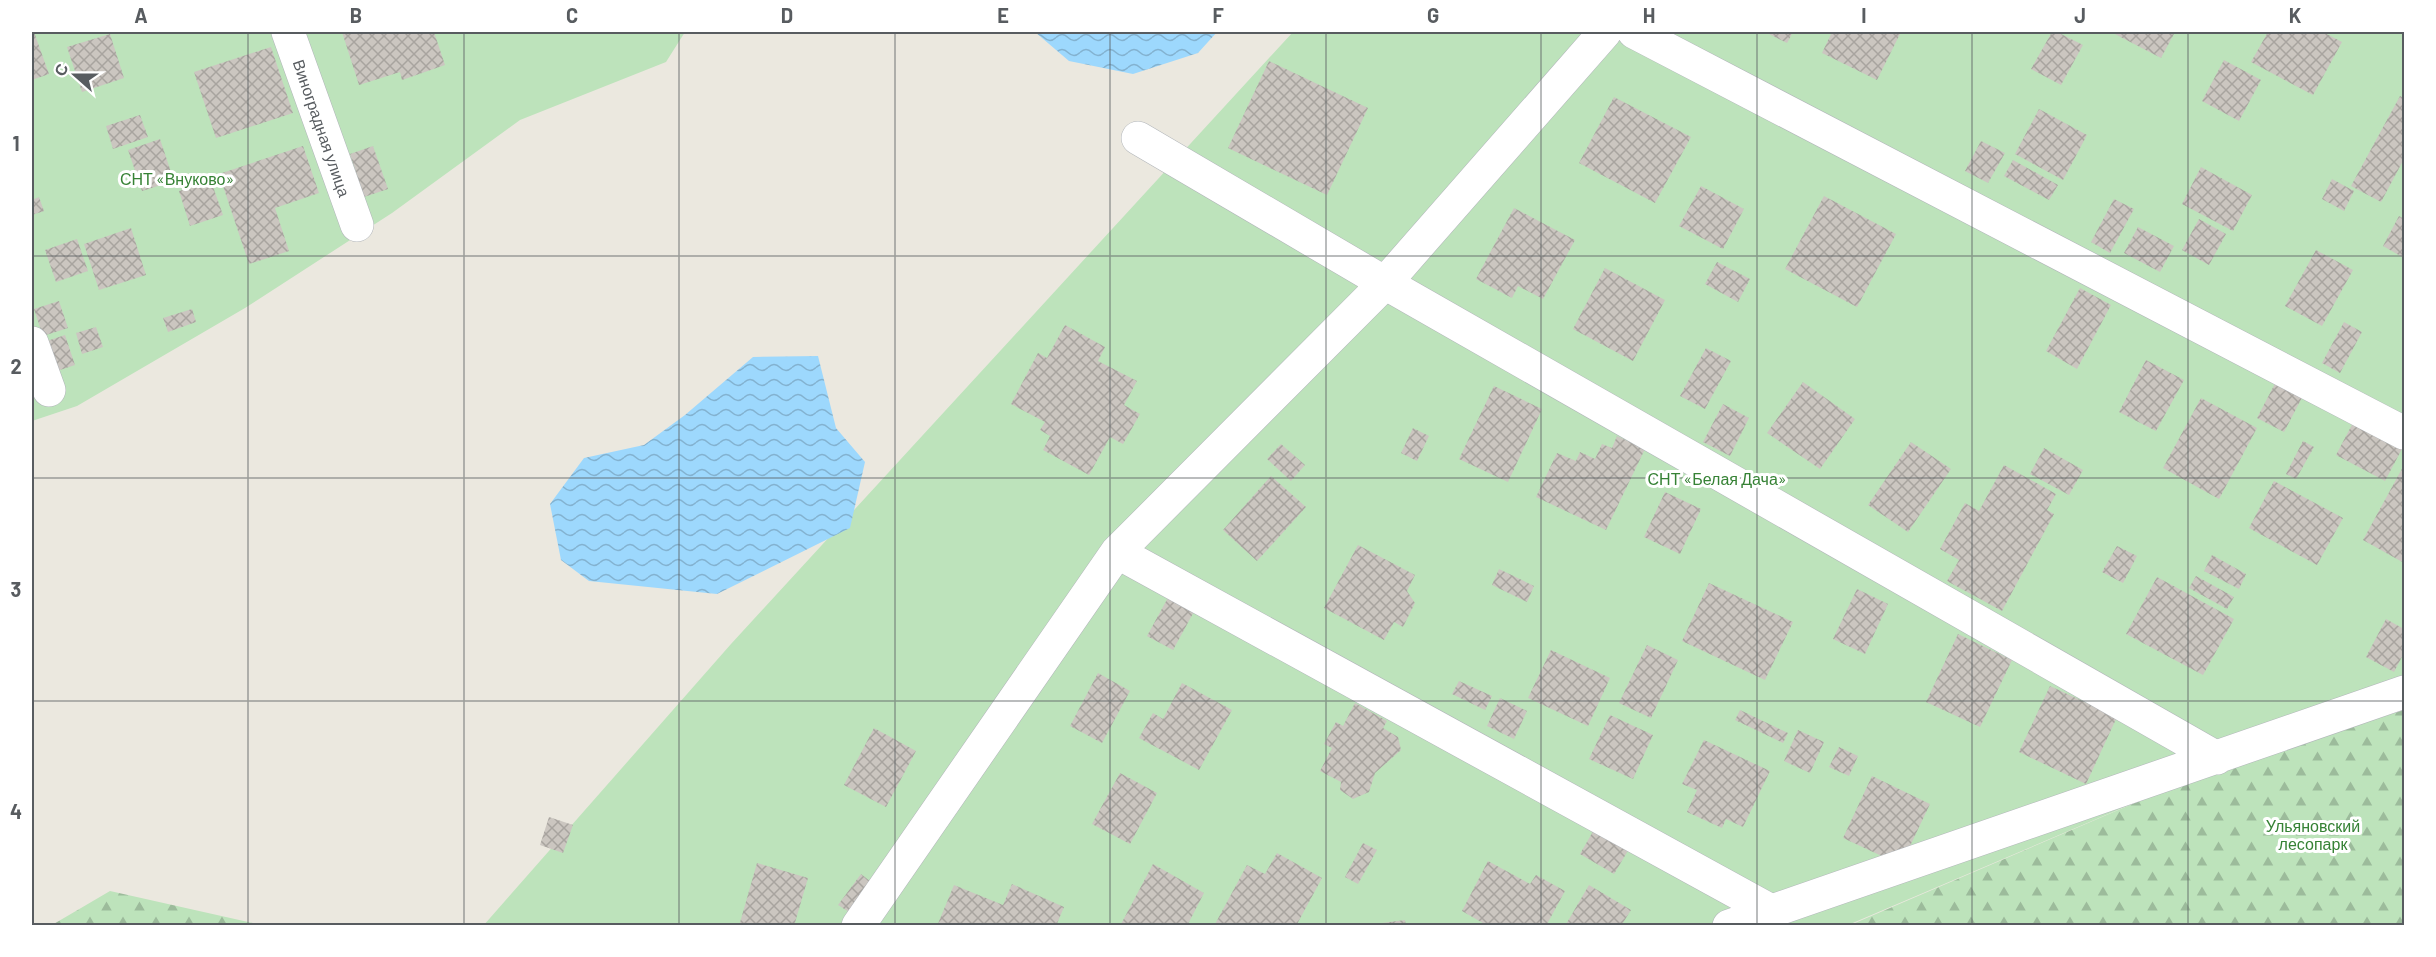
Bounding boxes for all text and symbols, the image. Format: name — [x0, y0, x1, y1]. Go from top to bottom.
text: A — [134, 3, 148, 27]
text: B — [350, 3, 362, 27]
text: C — [566, 3, 578, 27]
text: D — [781, 3, 793, 27]
text: E — [997, 3, 1009, 27]
text: F — [1212, 3, 1224, 27]
text: G — [1427, 3, 1439, 27]
text: H — [1643, 3, 1655, 27]
text: I — [1861, 3, 1867, 27]
text: J — [2074, 3, 2086, 27]
text: K — [2289, 3, 2302, 27]
north arrow — [45, 45, 105, 105]
street label: Виноградная улица — [290, 57, 354, 199]
text: С — [50, 60, 72, 78]
text: 1 — [12, 131, 20, 155]
park label: СНТ «Внуково» — [120, 169, 234, 188]
text: 2 — [10, 354, 22, 378]
park label: СНТ «Белая Дача» — [1648, 469, 1786, 488]
text: 3 — [11, 577, 21, 601]
text: 4 — [10, 799, 22, 823]
park label: Ульяновский лесопарк — [2266, 816, 2360, 853]

